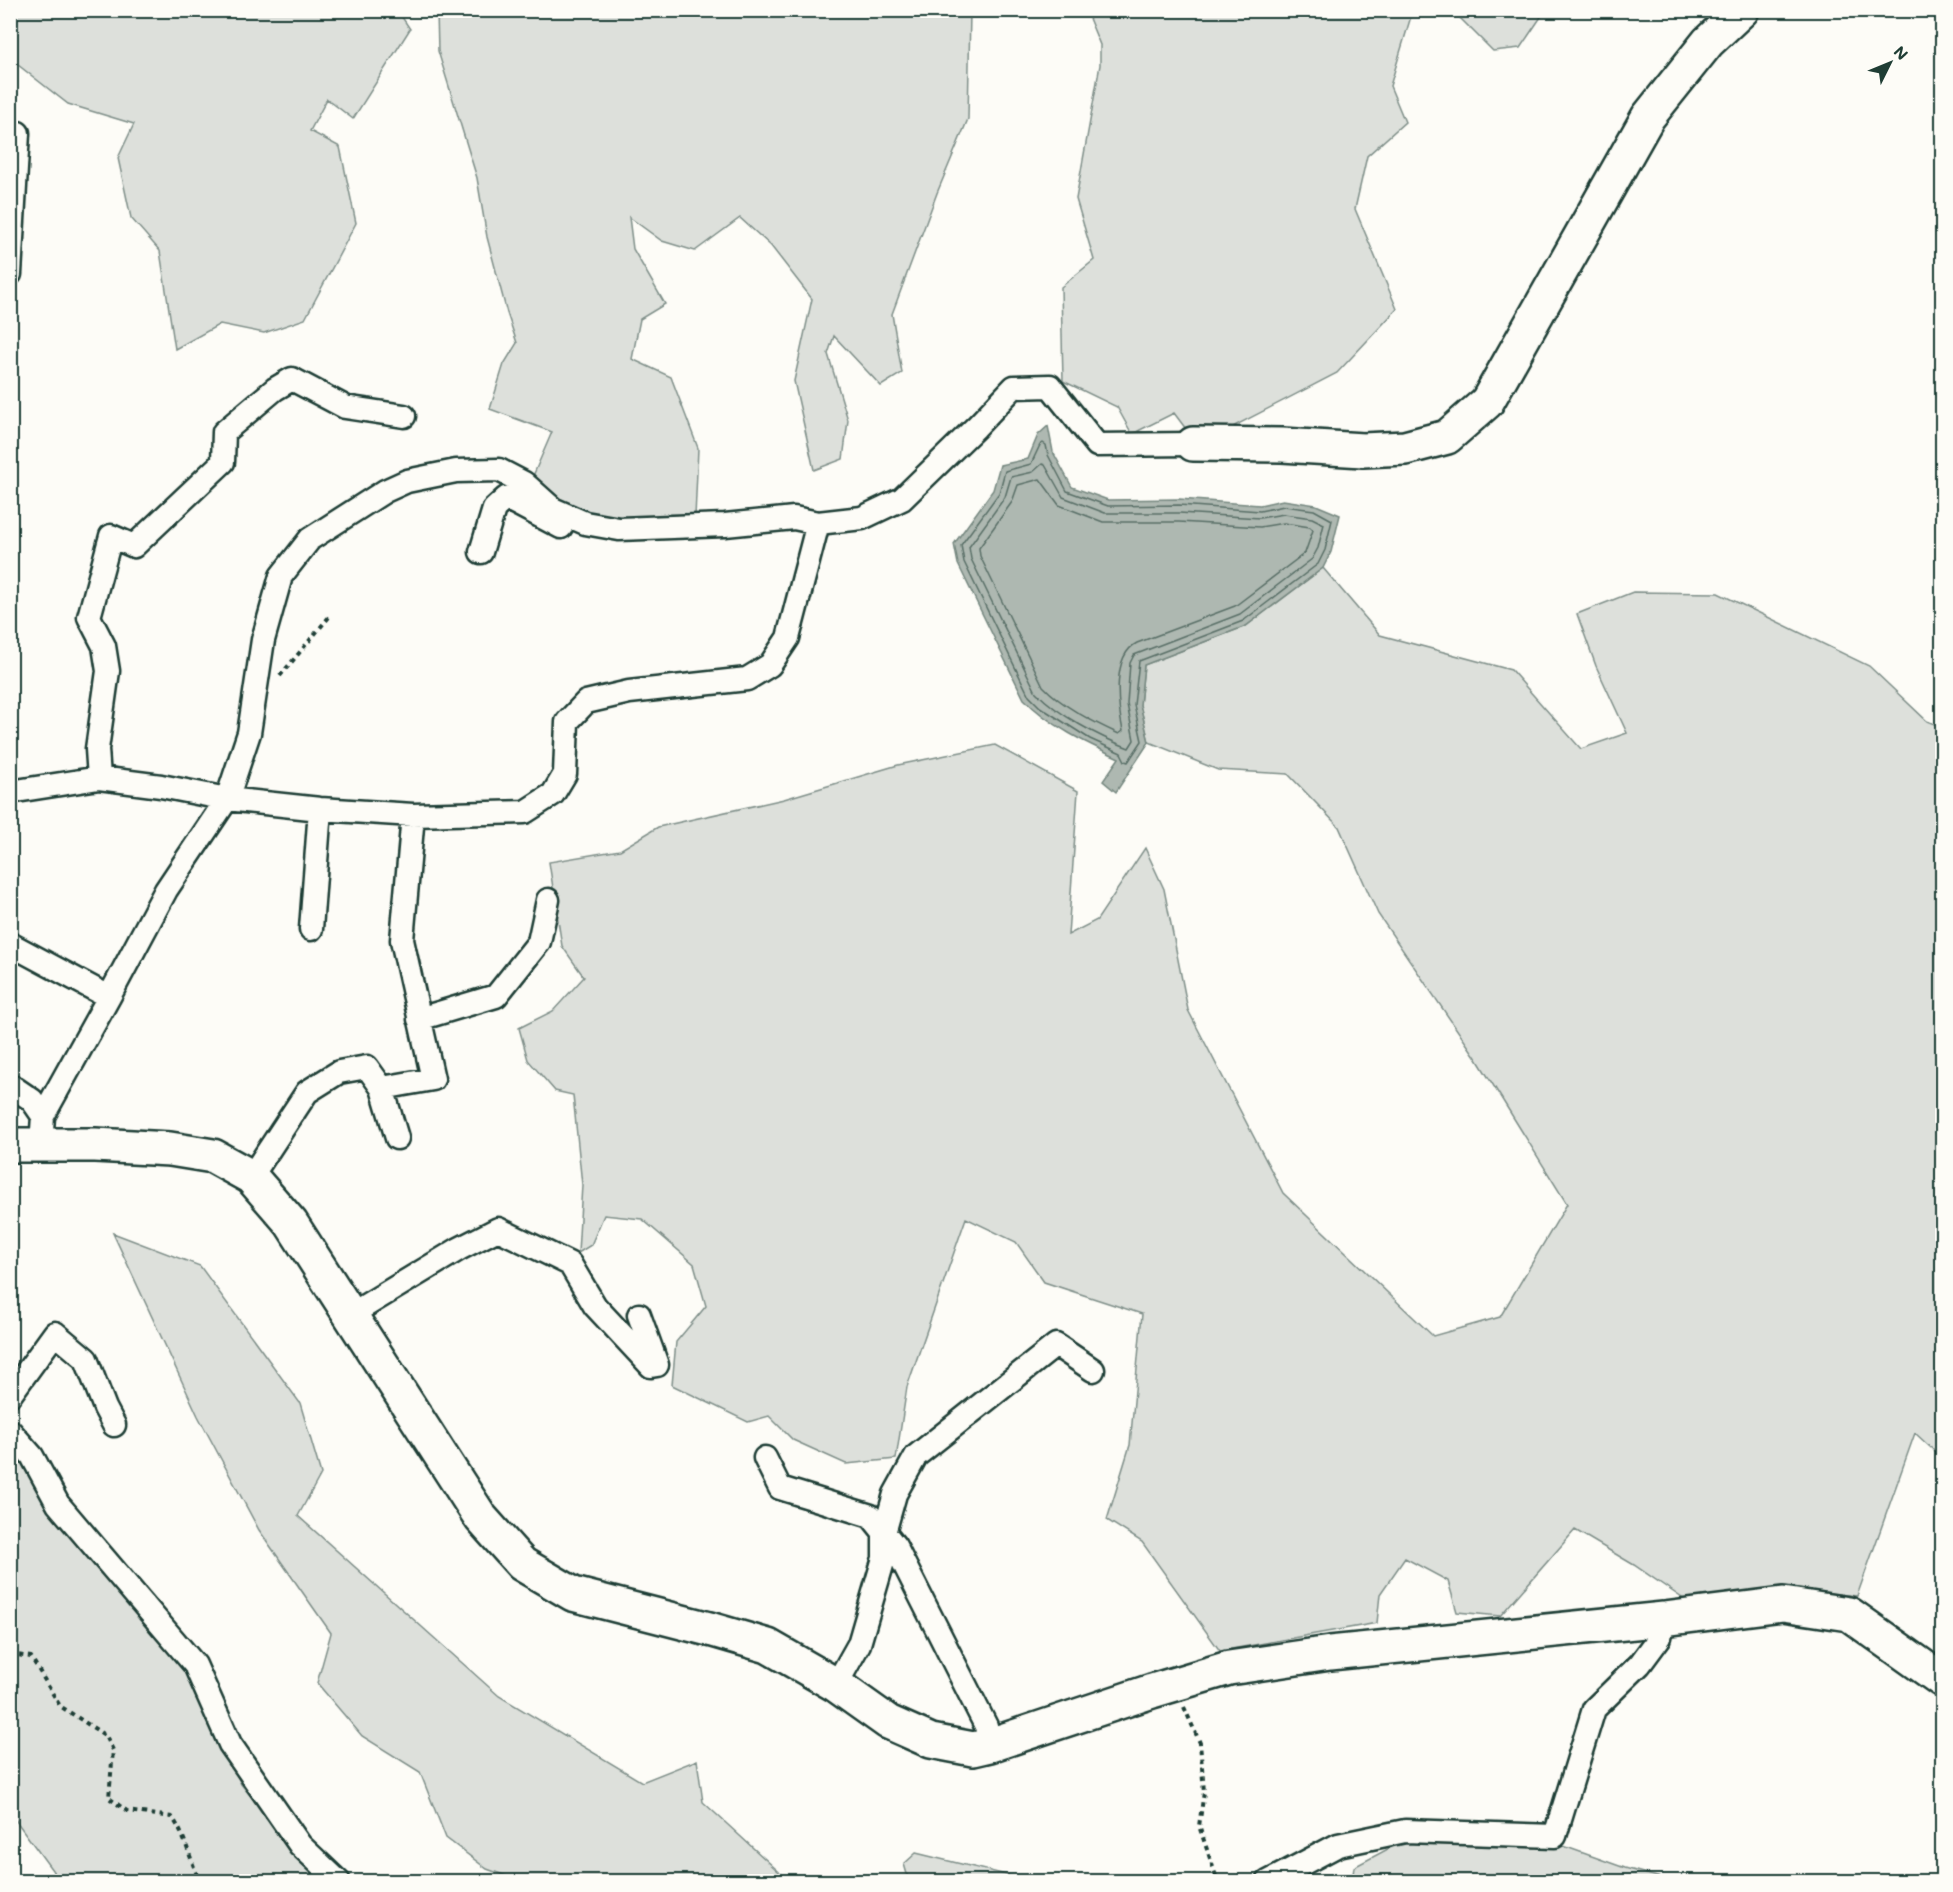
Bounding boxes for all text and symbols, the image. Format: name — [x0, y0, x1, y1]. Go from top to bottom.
north arrow — [1860, 33, 1920, 93]
text: N — [1890, 41, 1913, 64]

